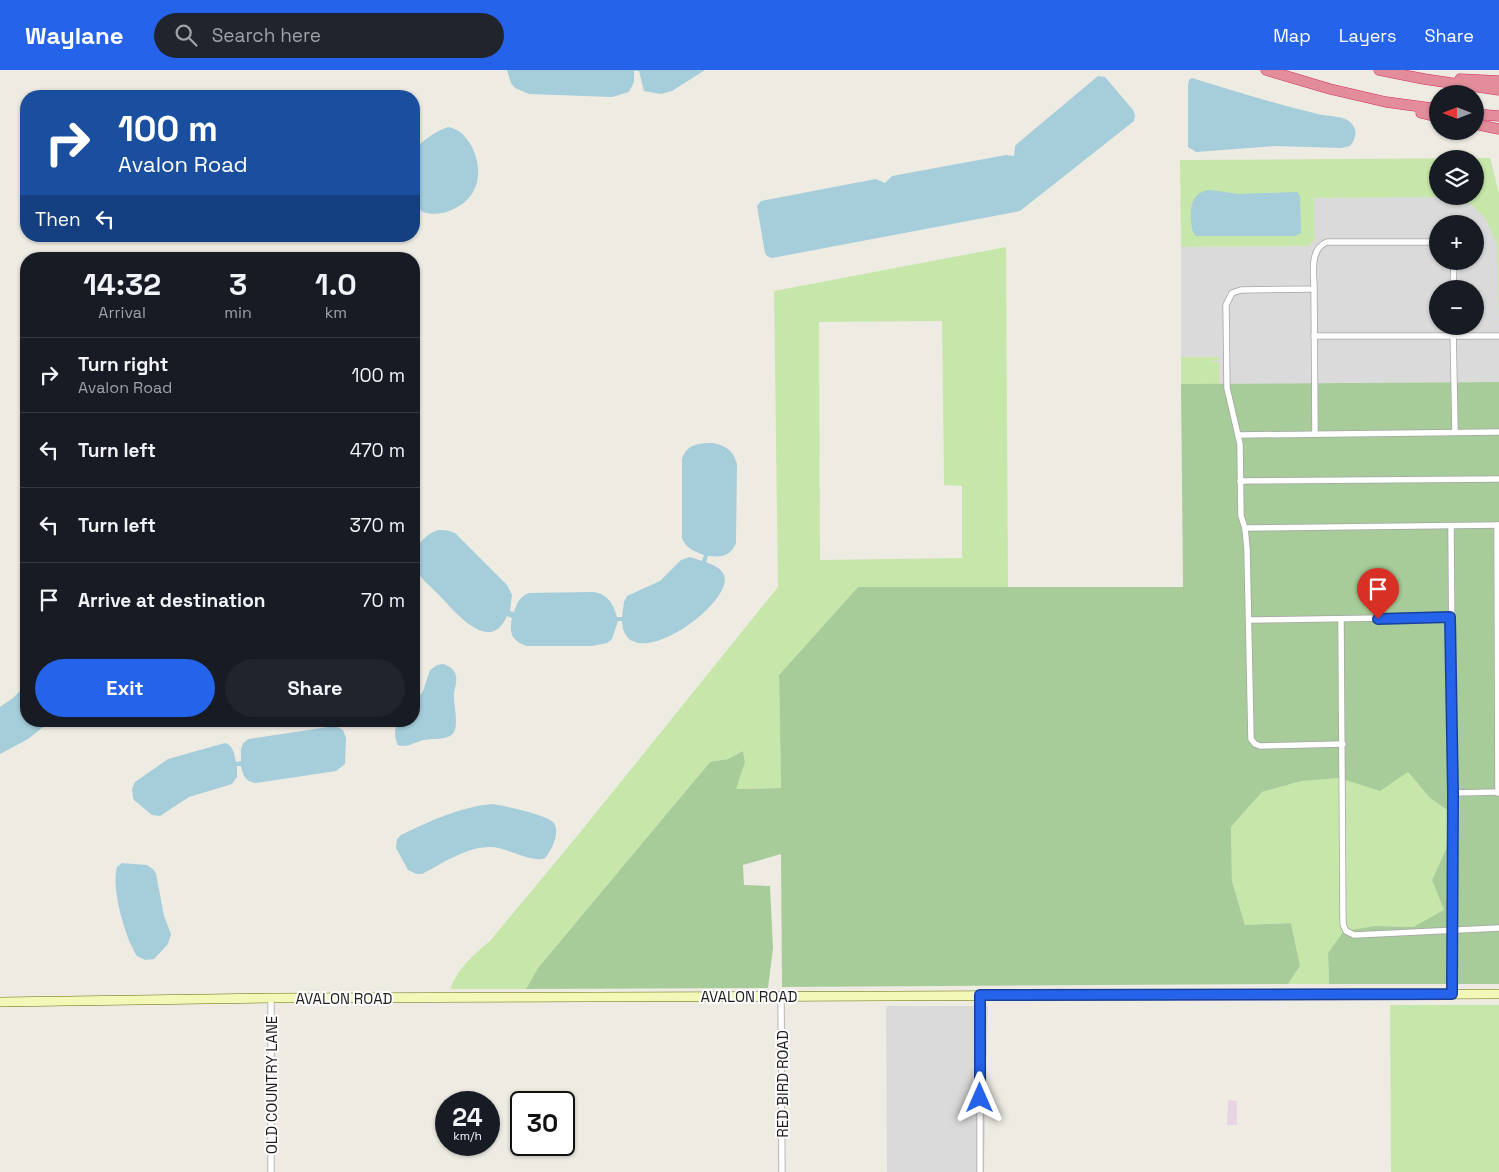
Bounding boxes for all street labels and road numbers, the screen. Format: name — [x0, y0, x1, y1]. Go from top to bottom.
street label: AVALON ROAD — [700, 987, 798, 1006]
street label: AVALON ROAD — [295, 989, 393, 1008]
street label: OLD COUNTRY LANE — [262, 1016, 281, 1154]
street label: RED BIRD ROAD — [773, 1030, 792, 1138]

